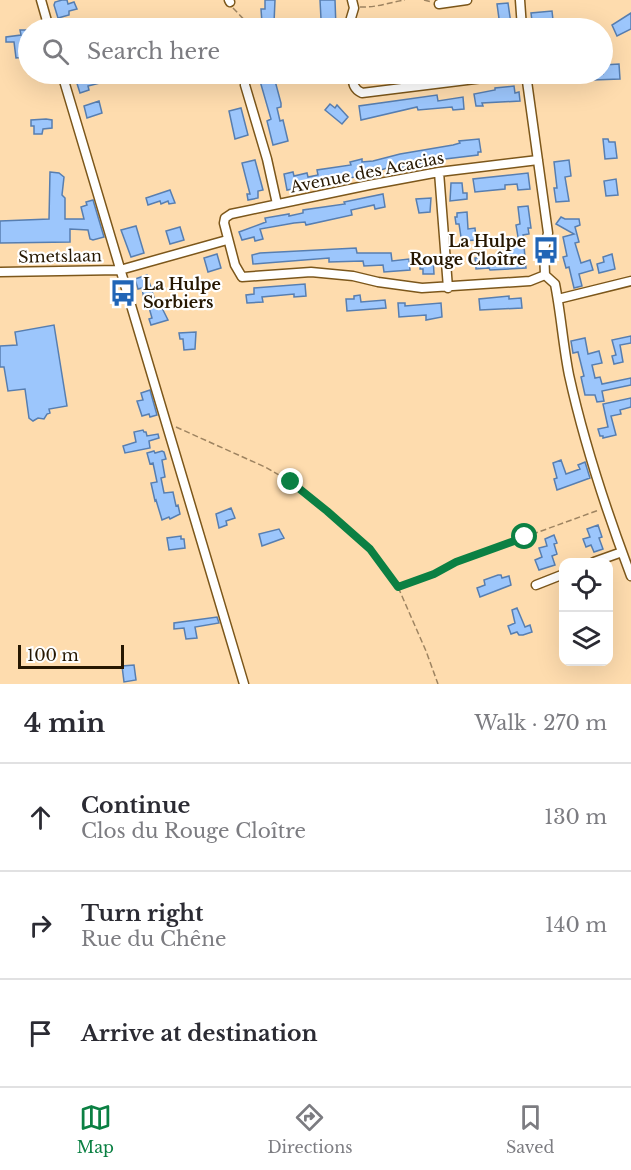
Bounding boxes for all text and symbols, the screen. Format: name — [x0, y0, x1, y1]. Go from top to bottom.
search box — [18, 18, 613, 84]
icon: search — [39, 35, 72, 68]
text: Search here — [87, 38, 220, 65]
street label: Avenue des Acacias — [287, 147, 446, 197]
place label: La Hulpe Rouge Cloître — [409, 231, 526, 269]
bus stop icon: La Hulpe Rouge Cloître — [531, 235, 561, 265]
street label: Smetslaan — [18, 245, 102, 267]
place label: La Hulpe Sorbiers — [143, 274, 221, 312]
bus stop icon: La Hulpe Sorbiers — [108, 278, 138, 308]
route end — [277, 468, 303, 494]
route start — [511, 523, 537, 549]
map controls — [559, 558, 613, 666]
button: locate — [559, 558, 613, 612]
button: layers — [559, 612, 613, 666]
scale bar — [18, 642, 124, 670]
text: 100 m — [27, 645, 79, 665]
text: 4 min — [24, 707, 105, 739]
text: Walk · 270 m — [475, 711, 607, 735]
text: Continue — [81, 792, 190, 819]
icon: ahead — [24, 801, 57, 834]
text: 130 m — [544, 805, 607, 829]
text: Clos du Rouge Cloître — [81, 819, 306, 843]
text: Turn right — [81, 900, 203, 927]
icon: right — [24, 909, 57, 942]
text: 140 m — [545, 913, 607, 937]
text: Rue du Chêne — [81, 927, 227, 951]
icon: arrive — [24, 1017, 57, 1050]
text: Arrive at destination — [81, 1020, 318, 1047]
tab: Map — [77, 1101, 114, 1157]
tab: Directions — [267, 1101, 352, 1157]
tab: Saved — [506, 1101, 554, 1157]

